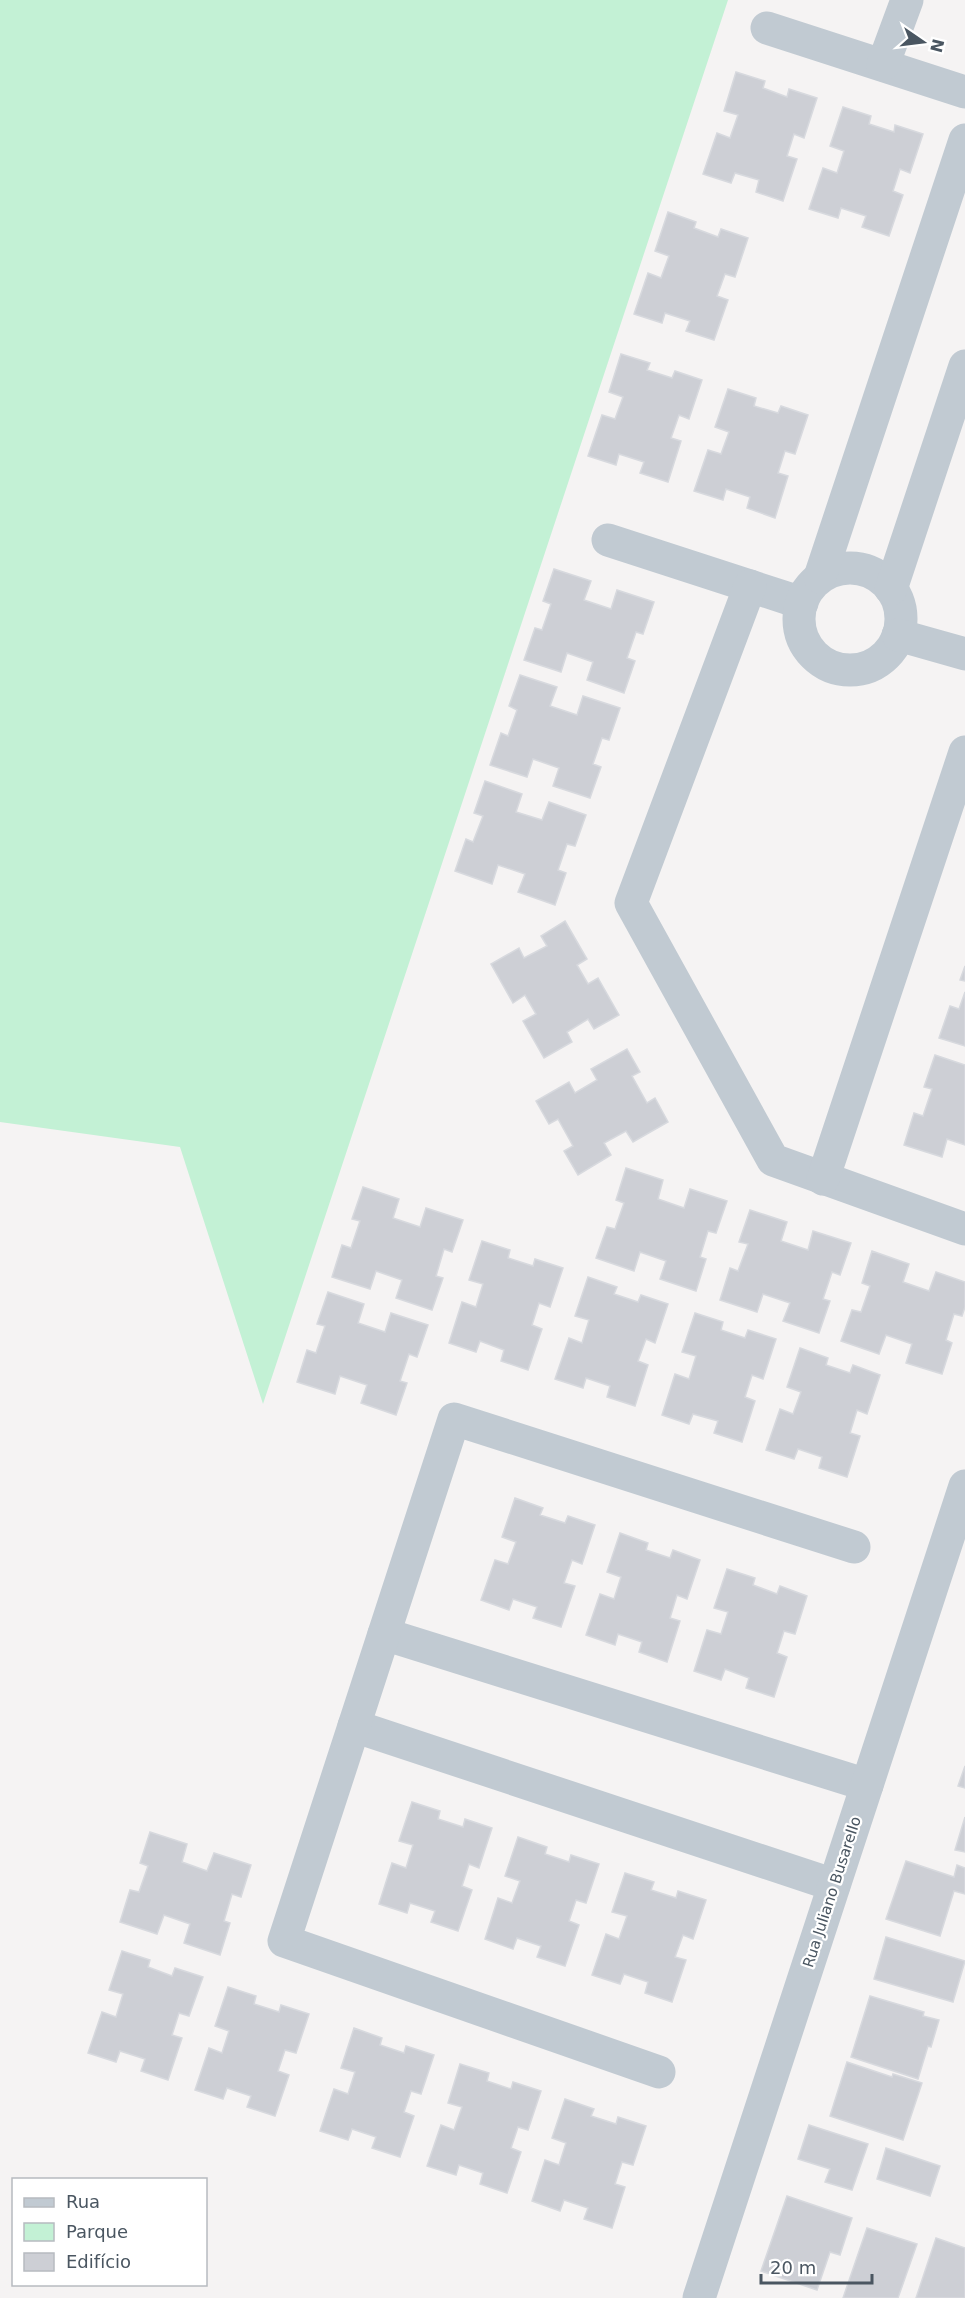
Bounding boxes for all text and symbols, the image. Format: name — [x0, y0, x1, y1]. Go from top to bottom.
north arrow — [893, 12, 953, 72]
text: N — [926, 37, 948, 54]
street label: Rua Juliano Busarello — [799, 1814, 865, 1970]
legend — [12, 2178, 207, 2286]
text: Rua — [66, 2191, 100, 2212]
text: Parque — [66, 2221, 128, 2242]
scale bar — [761, 2247, 872, 2285]
text: Edifício — [66, 2251, 131, 2272]
text: 20 m — [770, 2257, 816, 2278]

